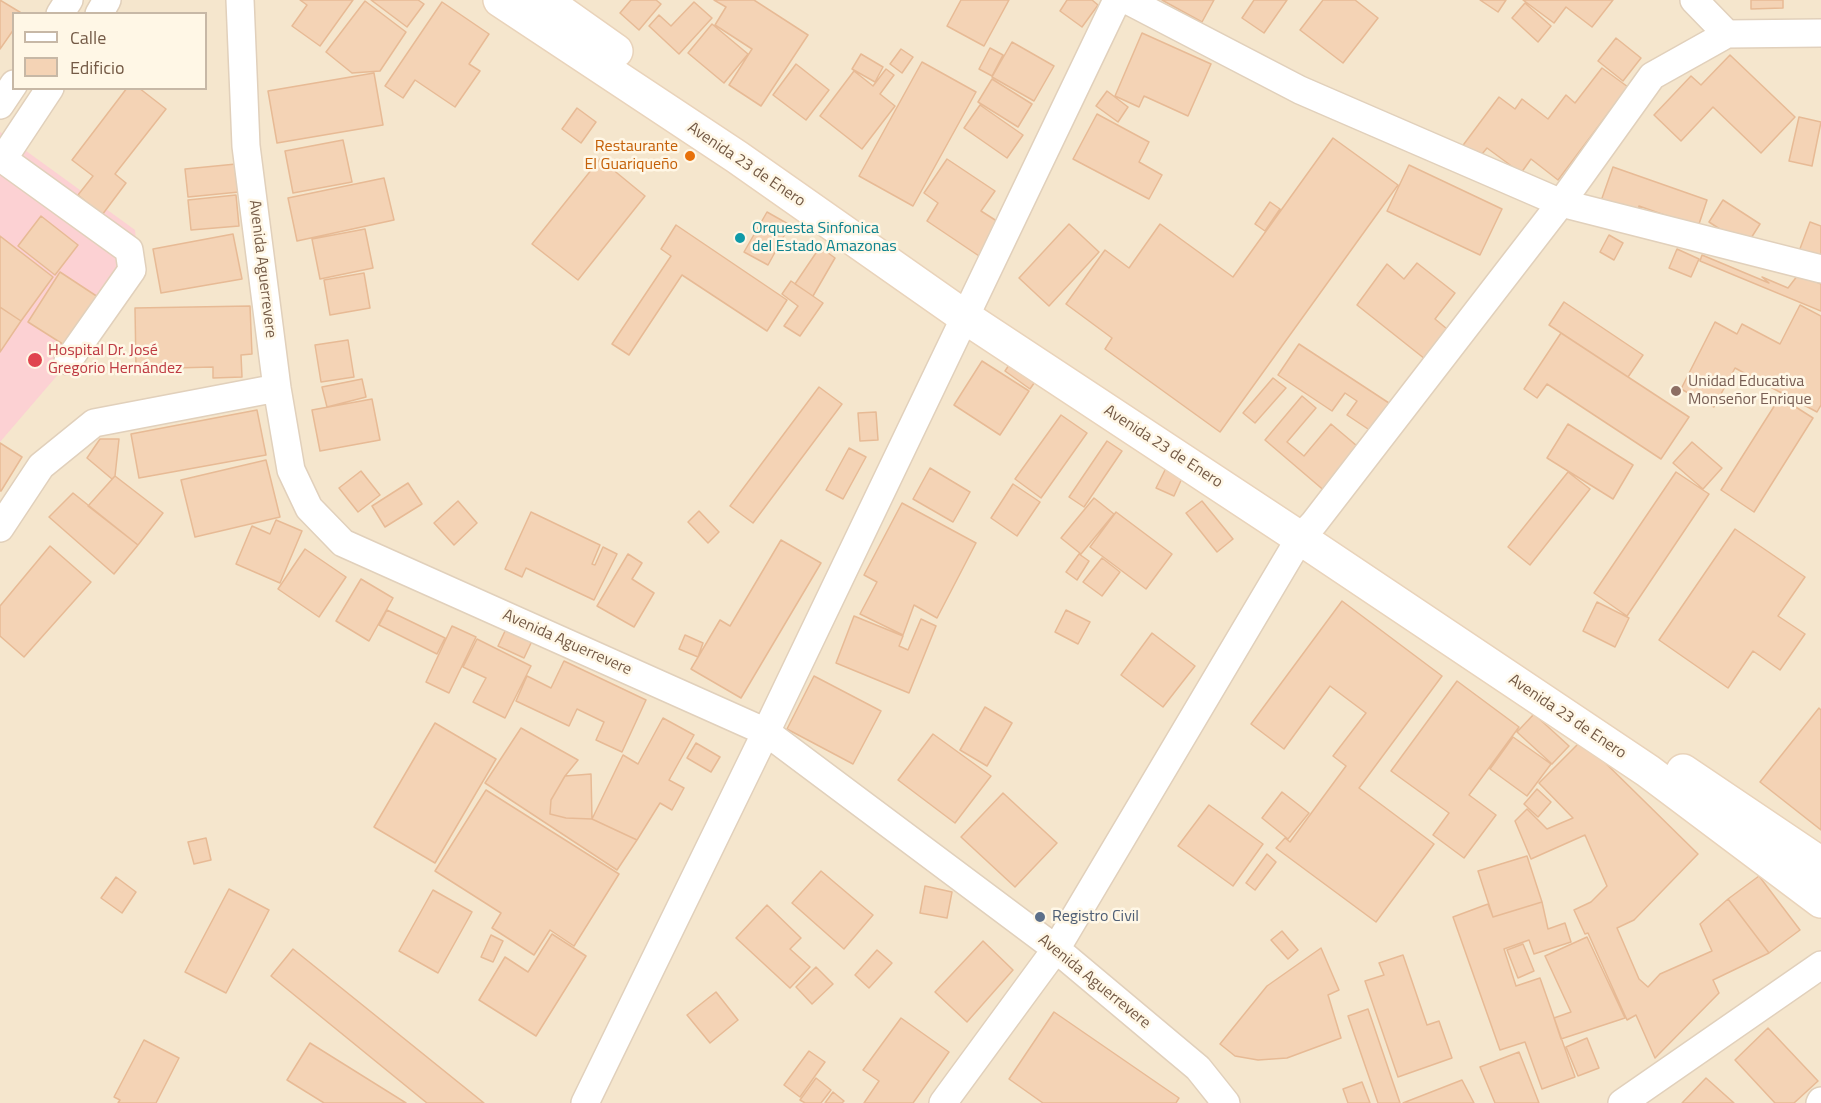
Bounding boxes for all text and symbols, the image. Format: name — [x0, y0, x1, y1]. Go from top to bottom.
legend — [12, 12, 207, 90]
text: Calle — [70, 24, 106, 51]
text: Edificio — [70, 54, 124, 81]
street label: Avenida 23 de Enero — [684, 119, 808, 211]
place label: Restaurante El Guariqueño — [584, 137, 678, 175]
marker: Restaurante El Guariqueño — [683, 149, 697, 163]
street label: Avenida Aguerrevere — [244, 199, 280, 339]
place label: Orquesta Sinfonica del Estado Amazonas — [752, 219, 897, 257]
marker: Orquesta Sinfonica del Estado Amazonas — [733, 231, 747, 245]
place label: Hospital Dr. José Gregorio Hernández — [48, 341, 182, 379]
marker: Hospital Dr. José Gregorio Hernández — [26, 351, 44, 369]
place label: Unidad Educativa Monseñor Enrique — [1688, 372, 1811, 410]
marker: Unidad Educativa Monseñor Enrique — [1669, 384, 1683, 398]
street label: Avenida 23 de Enero — [1100, 401, 1226, 493]
street label: Avenida Aguerrevere — [500, 606, 634, 680]
street label: Avenida 23 de Enero — [1505, 671, 1629, 763]
place label: Registro Civil — [1052, 907, 1139, 927]
marker: Registro Civil — [1033, 910, 1047, 924]
street label: Avenida Aguerrevere — [1034, 931, 1154, 1033]

